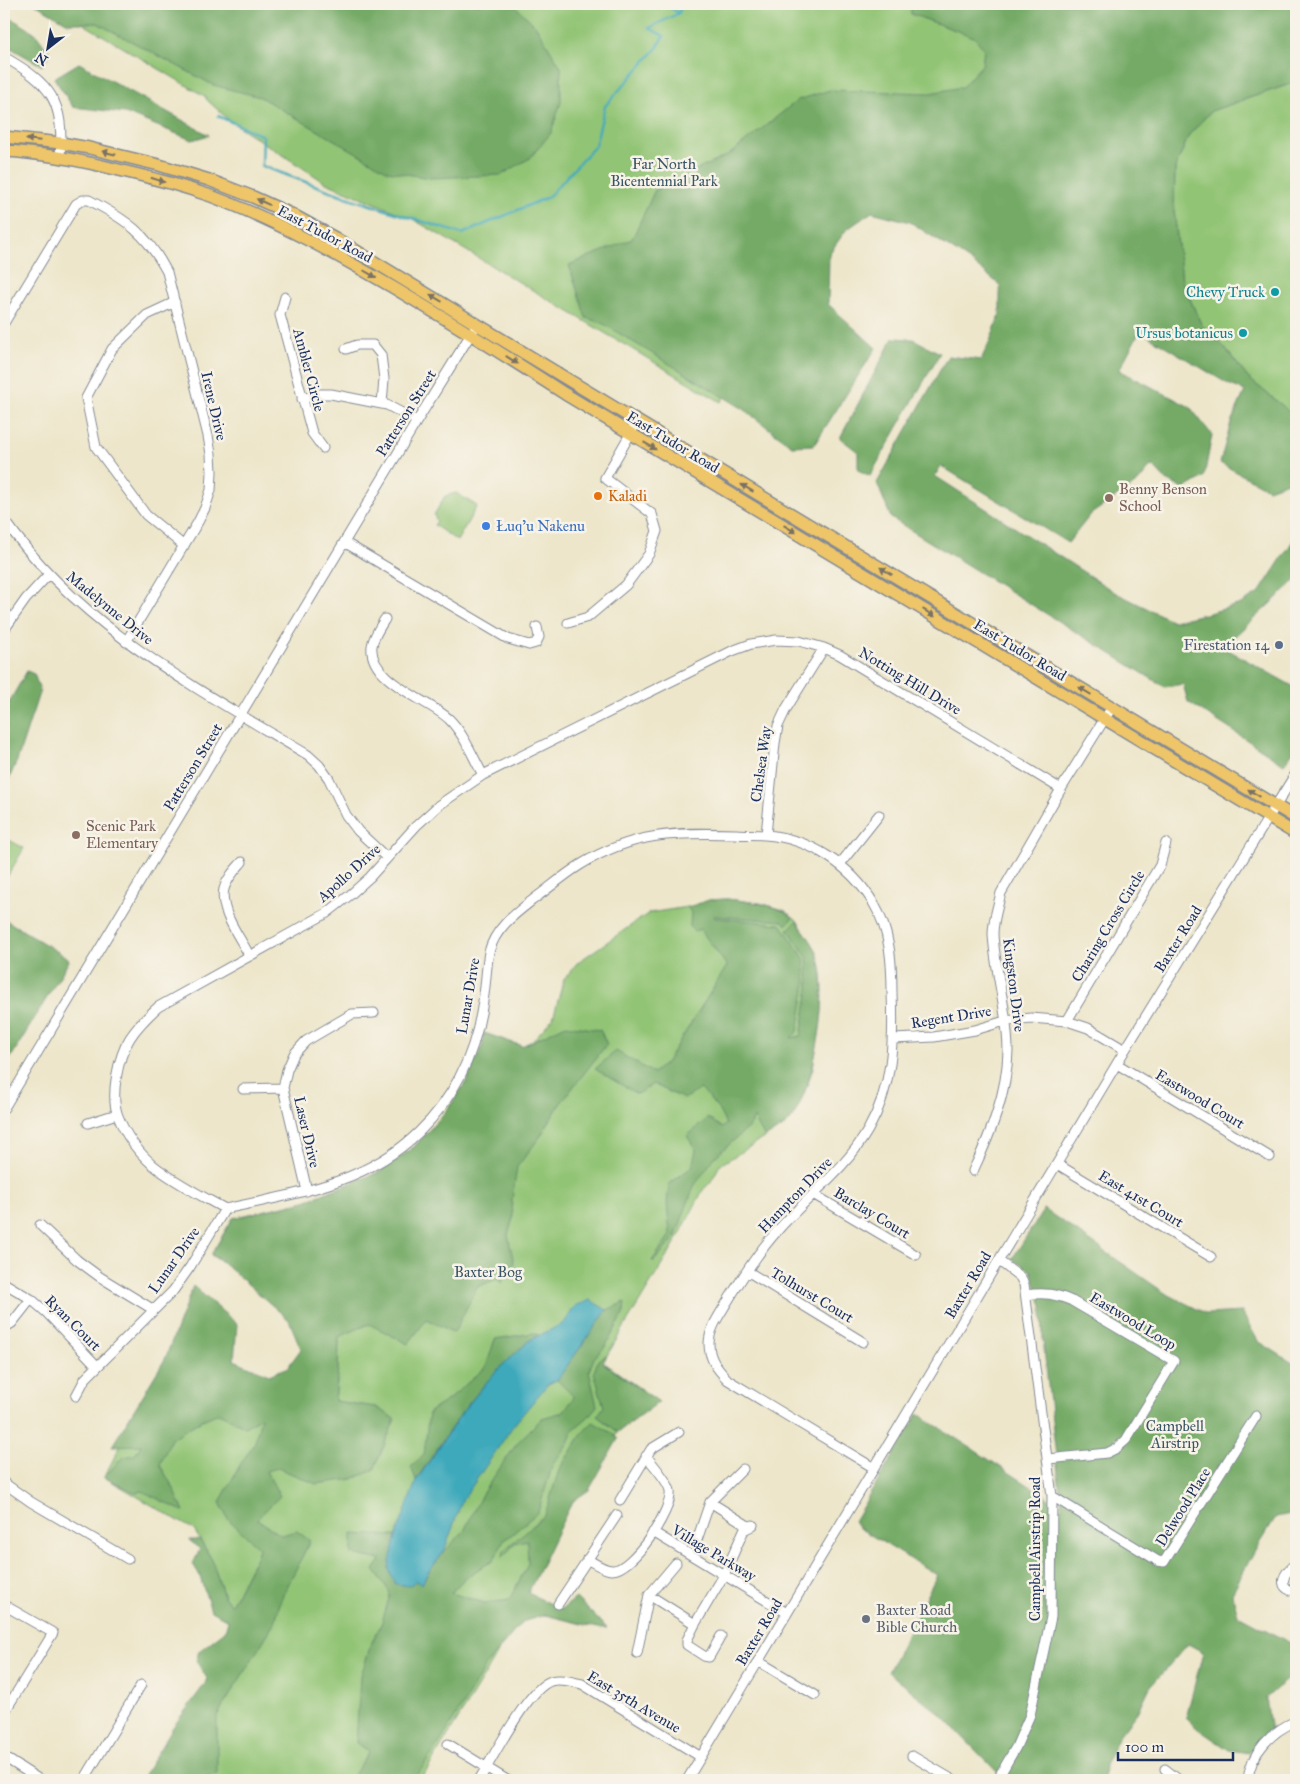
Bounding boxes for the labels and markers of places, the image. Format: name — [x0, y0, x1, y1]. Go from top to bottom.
place label: Chevy Truck — [1186, 283, 1265, 301]
marker: Chevy Truck — [1269, 286, 1281, 298]
place label: Ursus botanicus — [1135, 324, 1233, 342]
marker: Ursus botanicus — [1237, 327, 1249, 339]
place label: Benny Benson School — [1119, 480, 1207, 515]
place label: Kaladi — [608, 487, 647, 505]
marker: Kaladi — [592, 490, 604, 502]
marker: Benny Benson School — [1103, 492, 1115, 504]
place label: Łuq’u Nakenu — [496, 517, 585, 536]
marker: Łuq’u Nakenu — [480, 520, 492, 532]
place label: Firestation 14 — [1184, 636, 1270, 654]
marker: Firestation 14 — [1273, 639, 1285, 651]
place label: Scenic Park Elementary — [86, 817, 159, 852]
marker: Scenic Park Elementary — [70, 829, 82, 841]
place label: Baxter Road Bible Church — [876, 1601, 958, 1636]
marker: Baxter Road Bible Church — [860, 1613, 872, 1625]

